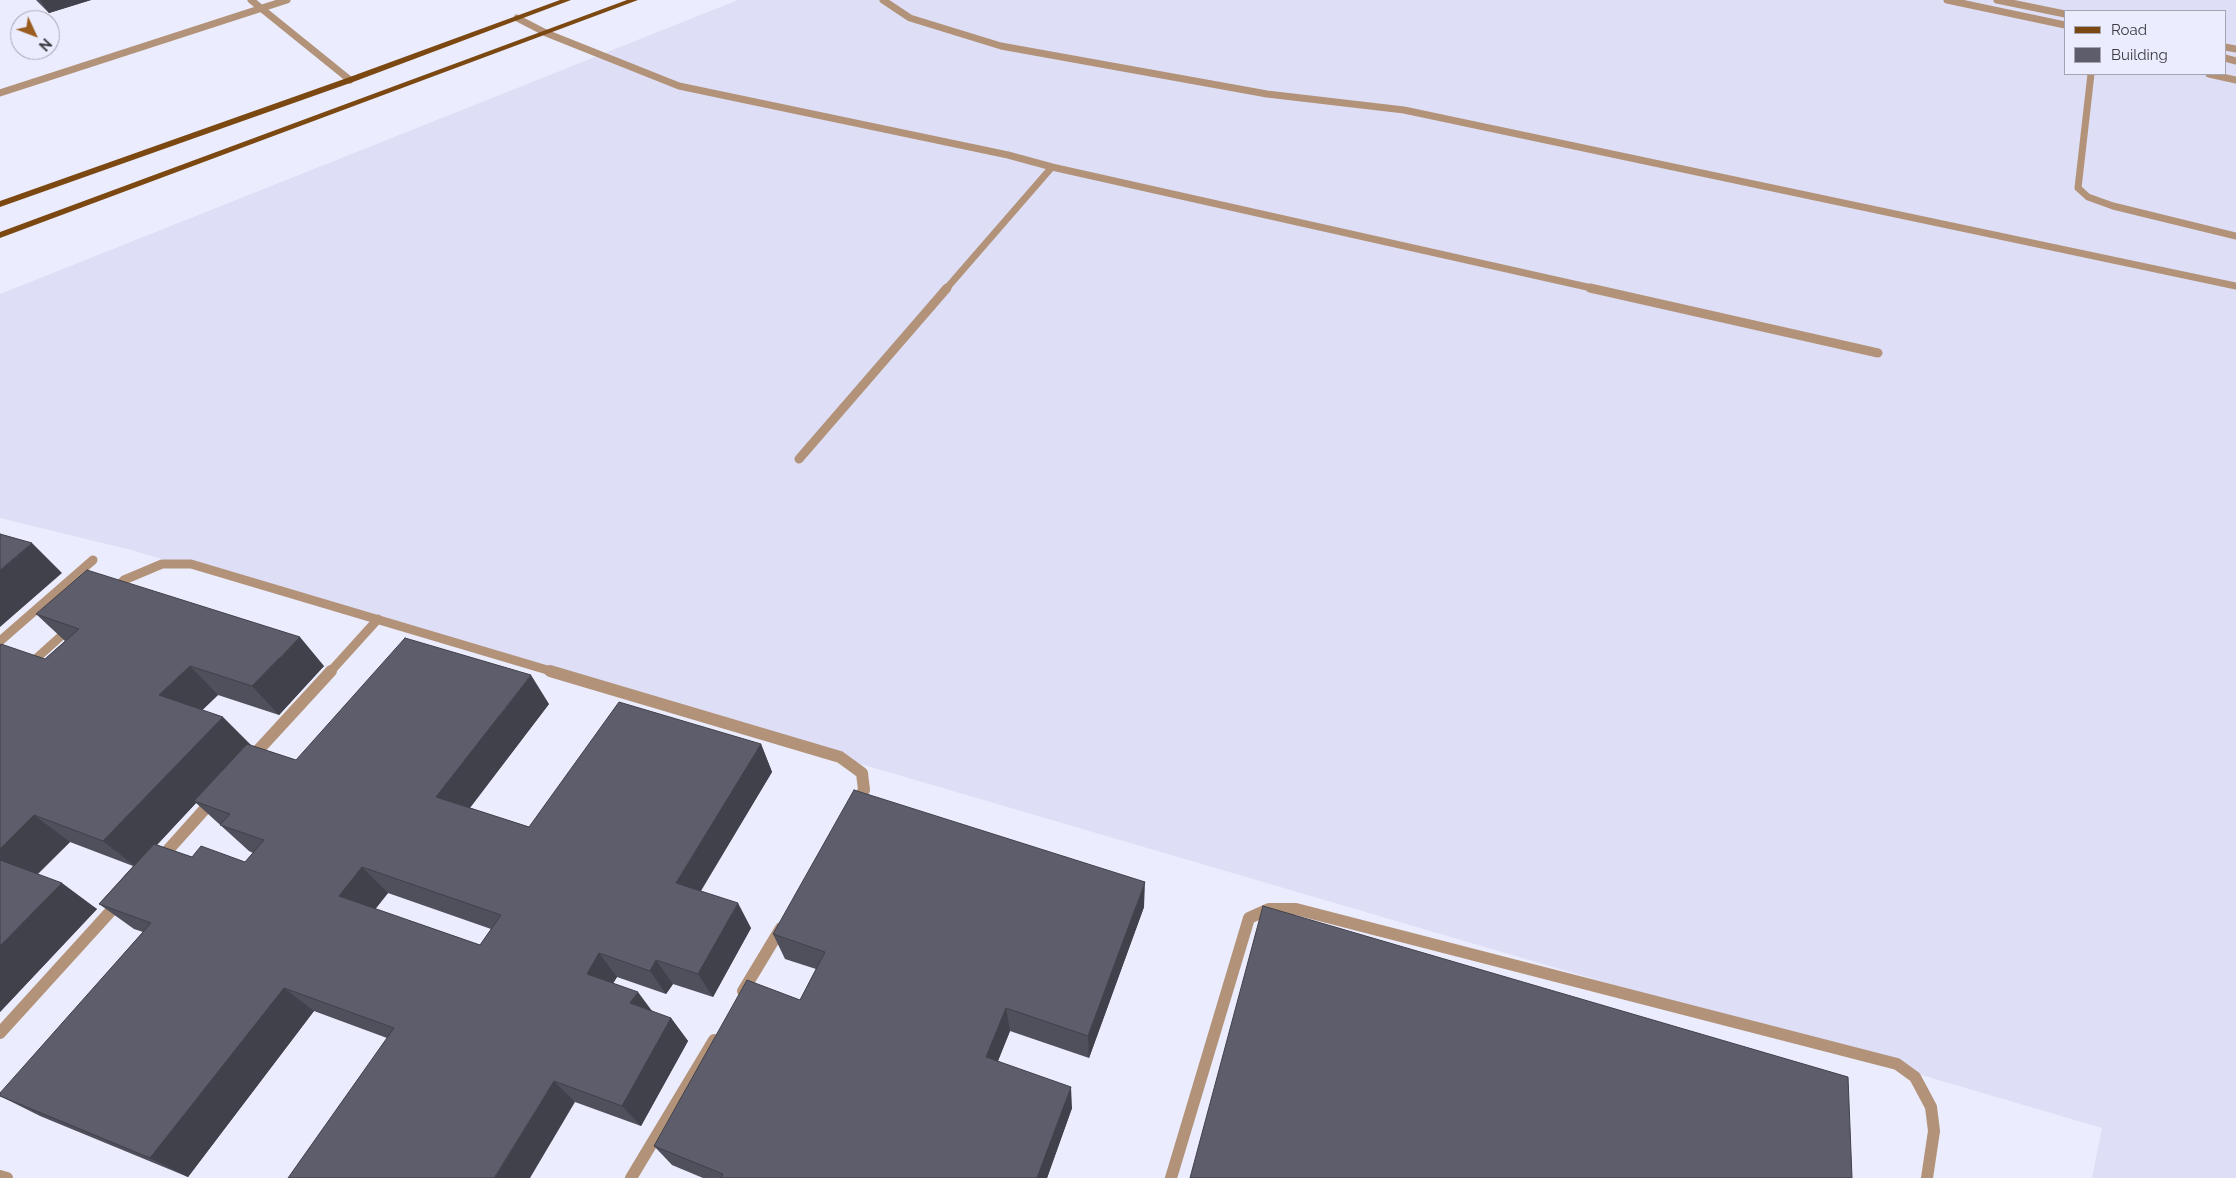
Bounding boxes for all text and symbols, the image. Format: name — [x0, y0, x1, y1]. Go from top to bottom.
north arrow — [10, 10, 60, 60]
legend — [2064, 10, 2226, 75]
text: Road — [2111, 21, 2147, 39]
text: N — [36, 35, 55, 54]
text: Building — [2111, 46, 2168, 64]

